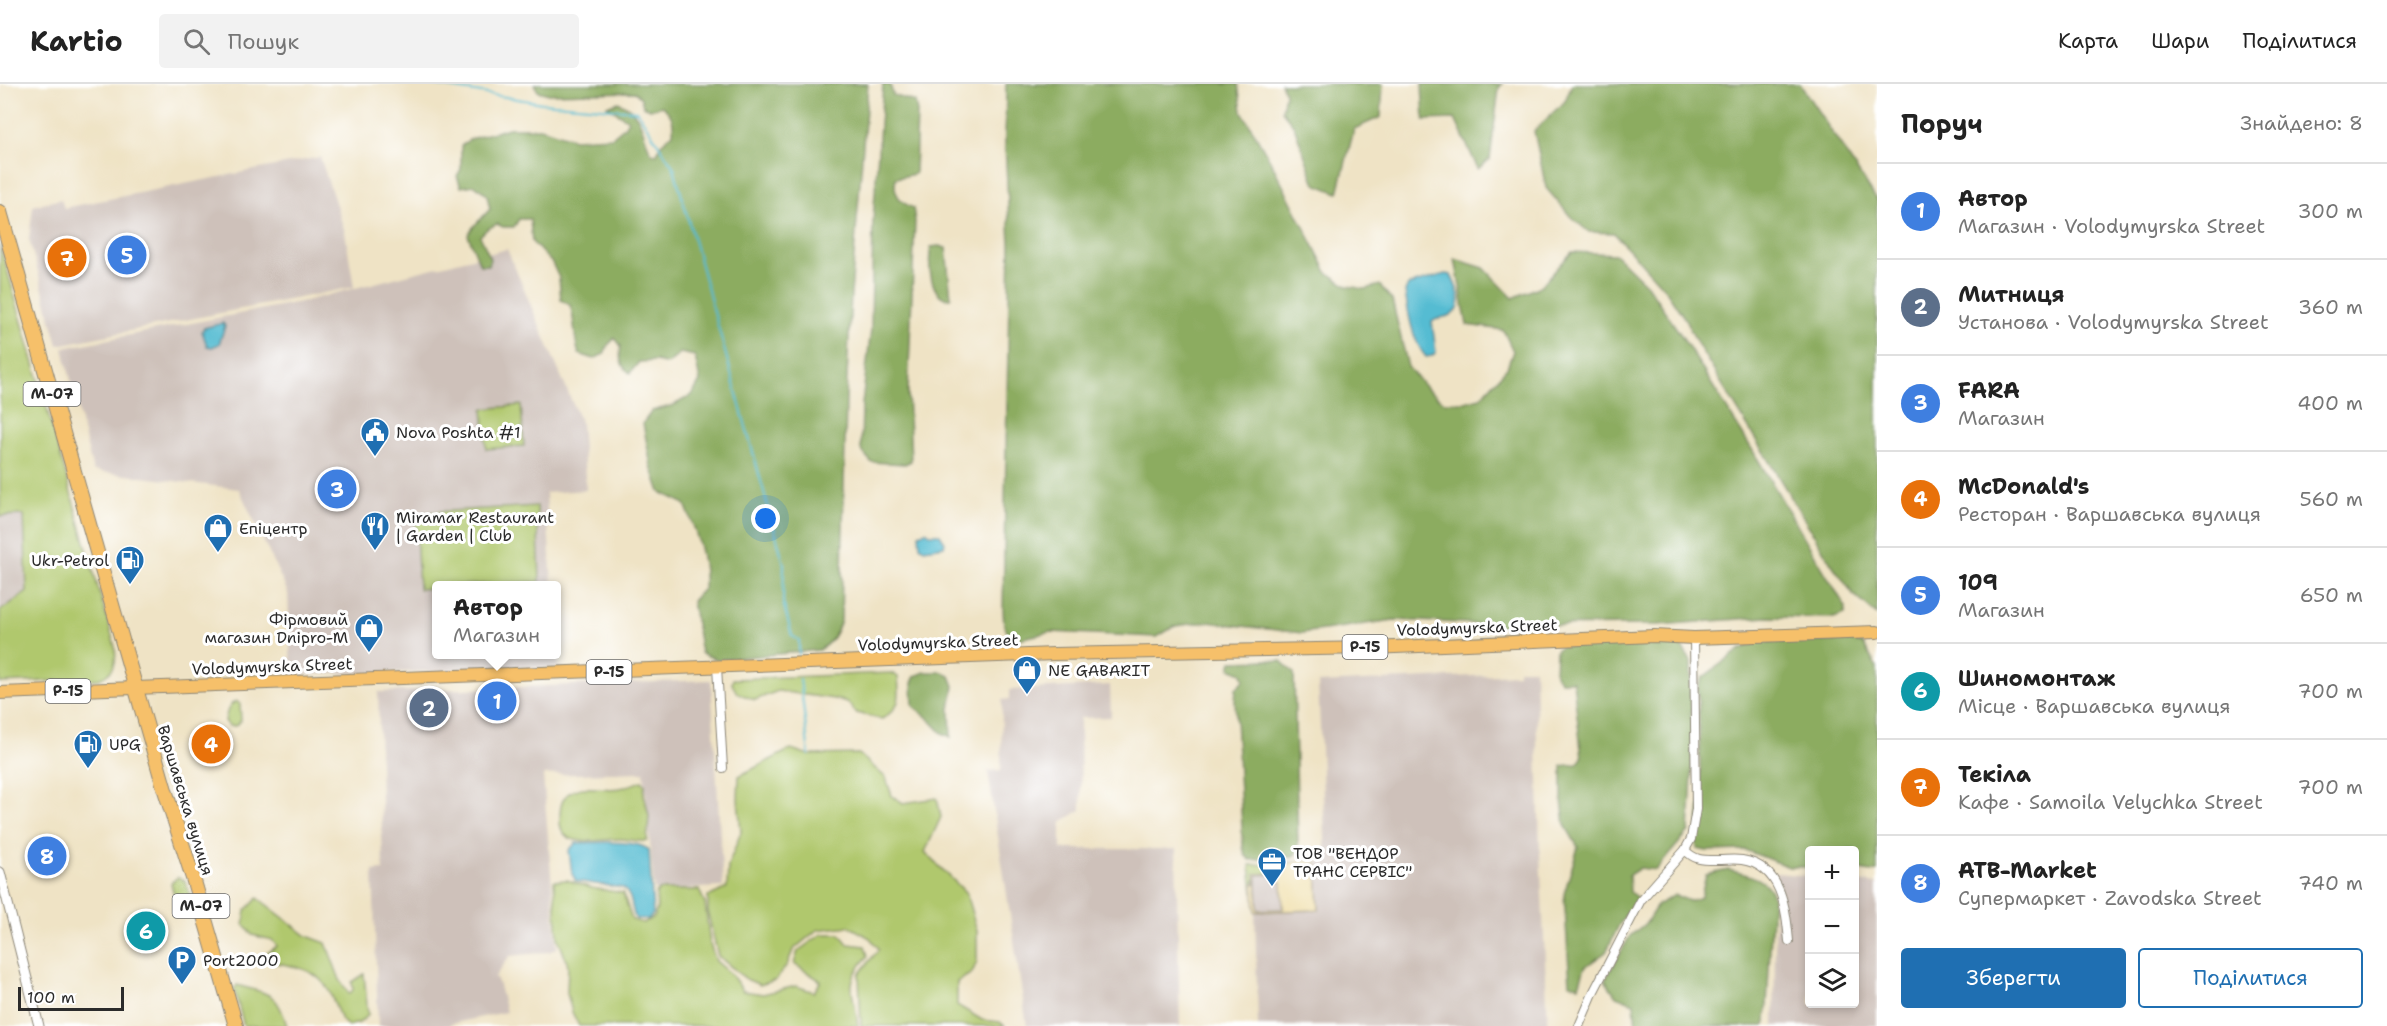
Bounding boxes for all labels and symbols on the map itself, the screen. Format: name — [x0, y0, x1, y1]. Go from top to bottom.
pin: 5 — [108, 232, 146, 278]
pin: 7 — [48, 236, 86, 280]
road number: М-07 — [23, 382, 80, 406]
public building icon: Nova Poshta #1 — [359, 416, 391, 458]
place label: Nova Poshta #1 — [396, 422, 521, 443]
pin: 3 — [318, 466, 356, 512]
your location — [751, 504, 780, 533]
place label: Miramar Restaurant | Garden | Club — [396, 507, 554, 546]
restaurant icon: Miramar Restaurant | Garden | Club — [359, 510, 391, 552]
shop icon: Епіцентр — [202, 512, 234, 554]
place label: Епіцентр — [239, 518, 308, 539]
fuel station icon: Ukr-Petrol — [114, 544, 146, 586]
place label: Ukr-Petrol — [31, 550, 109, 571]
place label: Фірмовий магазин Dnipro-M — [205, 609, 348, 648]
shop icon: Фірмовий магазин Dnipro-M — [353, 612, 385, 654]
street label: Volodymyrska Street — [1396, 614, 1558, 641]
street label: Volodymyrska Street — [857, 629, 1019, 656]
road number: Р-15 — [1342, 635, 1388, 659]
street label: Volodymyrska Street — [191, 653, 353, 680]
shop icon: NE GABARIT — [1011, 654, 1043, 696]
road number: Р-15 — [586, 660, 632, 684]
place label: NE GABARIT — [1048, 660, 1150, 681]
pin: 1 — [478, 678, 516, 724]
road number: Р-15 — [46, 679, 90, 703]
pin: 2 — [410, 686, 448, 730]
pin: 4 — [192, 722, 230, 766]
street label: Варшавська вулиця — [153, 723, 218, 878]
fuel station icon: UPG — [72, 728, 104, 770]
place label: UPG — [109, 734, 141, 755]
pin: 8 — [28, 834, 66, 878]
place label: ТОВ "ВЕНДОР ТРАНС СЕРВІС" — [1293, 843, 1412, 882]
office icon: ТОВ "ВЕНДОР ТРАНС СЕРВІС" — [1256, 846, 1288, 888]
road number: М-07 — [172, 894, 230, 918]
pin: 6 — [126, 908, 166, 954]
parking icon: Port2000 — [166, 944, 198, 986]
place label: Port2000 — [203, 950, 279, 971]
scale bar — [18, 984, 124, 1012]

